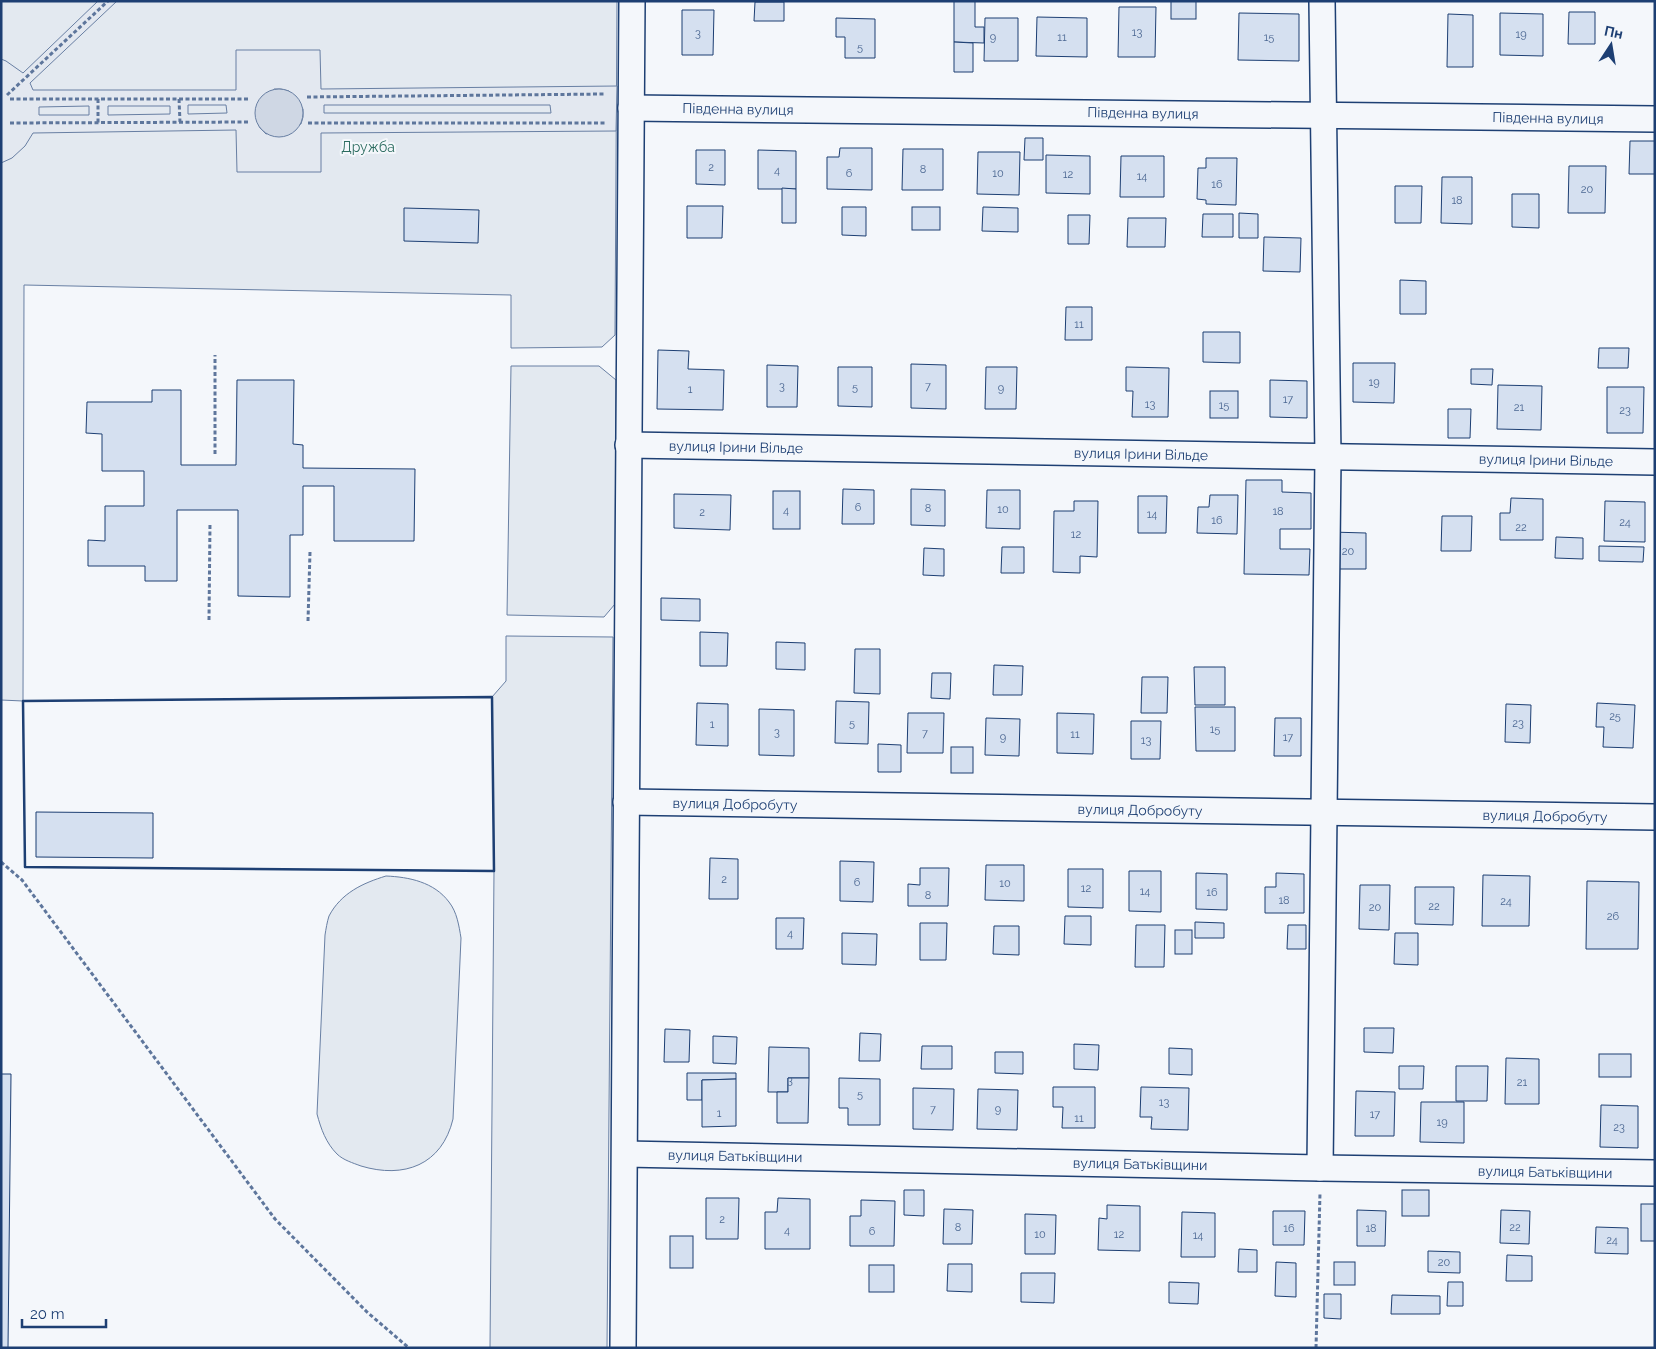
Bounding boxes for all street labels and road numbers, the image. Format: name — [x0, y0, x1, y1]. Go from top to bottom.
street label: Південна вулиця — [682, 100, 794, 118]
street label: Південна вулиця — [1087, 104, 1199, 122]
street label: Південна вулиця — [1492, 109, 1604, 127]
street label: вулиця Ірини Вільде — [669, 438, 803, 456]
street label: вулиця Ірини Вільде — [1074, 445, 1208, 463]
street label: вулиця Ірини Вільде — [1479, 451, 1613, 469]
street label: вулиця Добробуту — [673, 795, 798, 813]
street label: вулиця Добробуту — [1078, 801, 1203, 819]
street label: вулиця Добробуту — [1483, 807, 1608, 825]
street label: вулиця Батьківщини — [668, 1147, 802, 1165]
street label: вулиця Батьківщини — [1073, 1155, 1207, 1173]
street label: вулиця Батьківщини — [1478, 1163, 1612, 1181]

